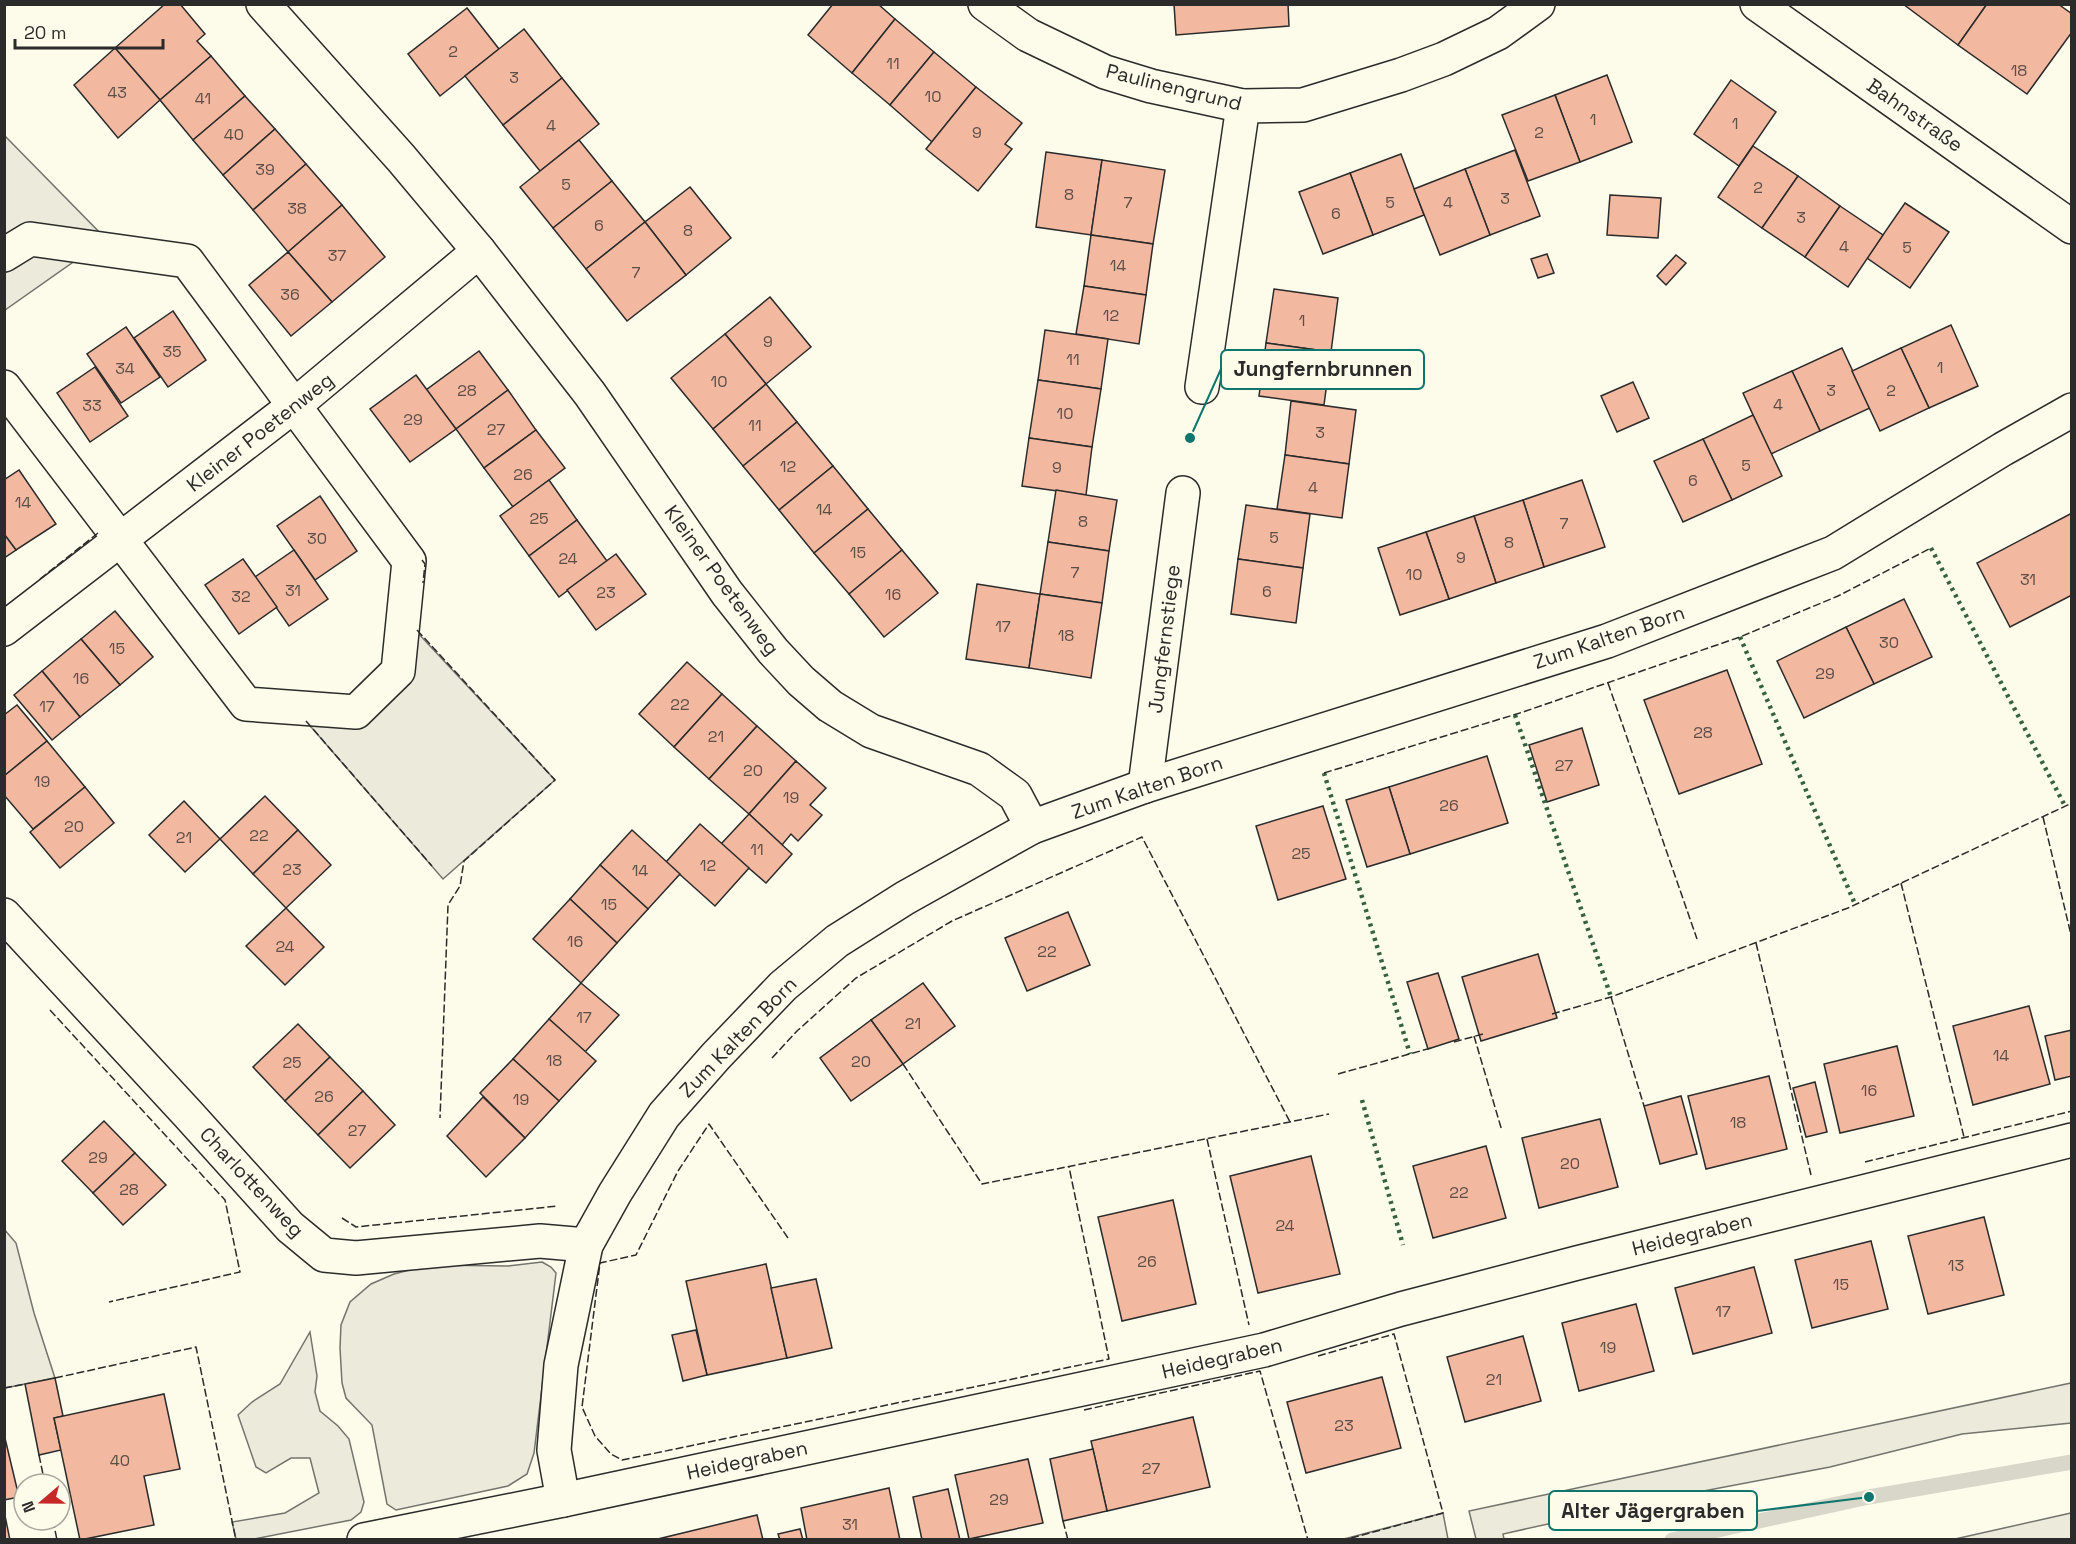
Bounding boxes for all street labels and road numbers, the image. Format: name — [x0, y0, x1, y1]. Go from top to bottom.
street label: Paulinengrund — [1103, 58, 1245, 116]
street label: Bahnstraße — [1862, 72, 1968, 158]
street label: Kleiner Poetenweg — [181, 367, 339, 497]
street label: Kleiner Poetenweg — [659, 500, 785, 660]
street label: Jungfernstiege — [1142, 563, 1186, 715]
street label: Zum Kalten Born — [1530, 599, 1688, 675]
street label: Zum Kalten Born — [1068, 749, 1226, 825]
street label: Zum Kalten Born — [674, 971, 802, 1103]
street label: Charlottenweg — [194, 1121, 310, 1243]
street label: Heidegraben — [1629, 1206, 1755, 1262]
street label: Heidegraben — [1159, 1331, 1285, 1385]
street label: Heidegraben — [684, 1434, 810, 1486]

